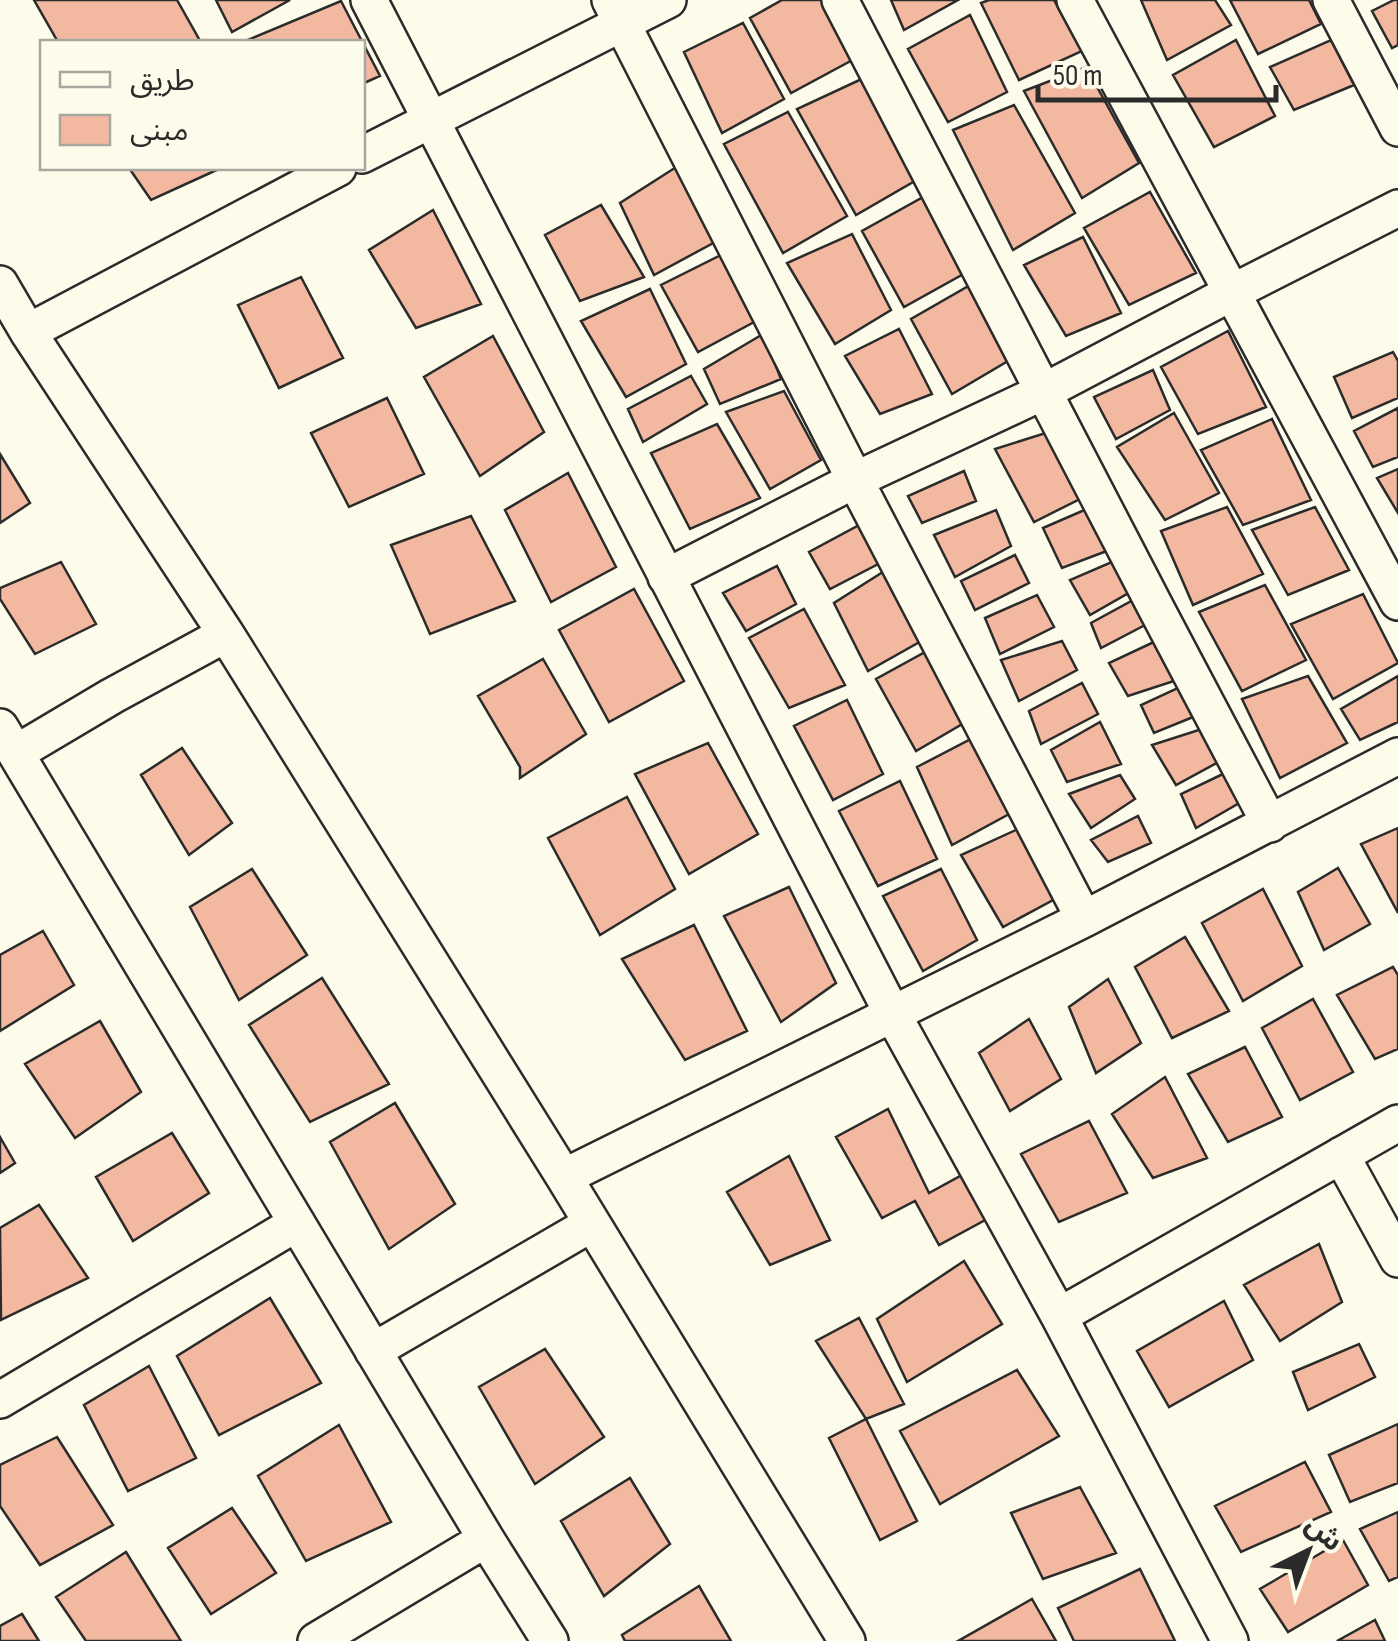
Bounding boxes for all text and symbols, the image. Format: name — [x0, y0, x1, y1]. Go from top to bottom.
legend — [40, 40, 365, 170]
scale bar — [1038, 40, 1276, 102]
text: 50 m — [1053, 58, 1102, 94]
text: طريق — [130, 63, 195, 99]
text: مبنى — [130, 113, 188, 149]
north arrow — [1258, 1501, 1358, 1601]
text: ش — [1298, 1508, 1349, 1559]

